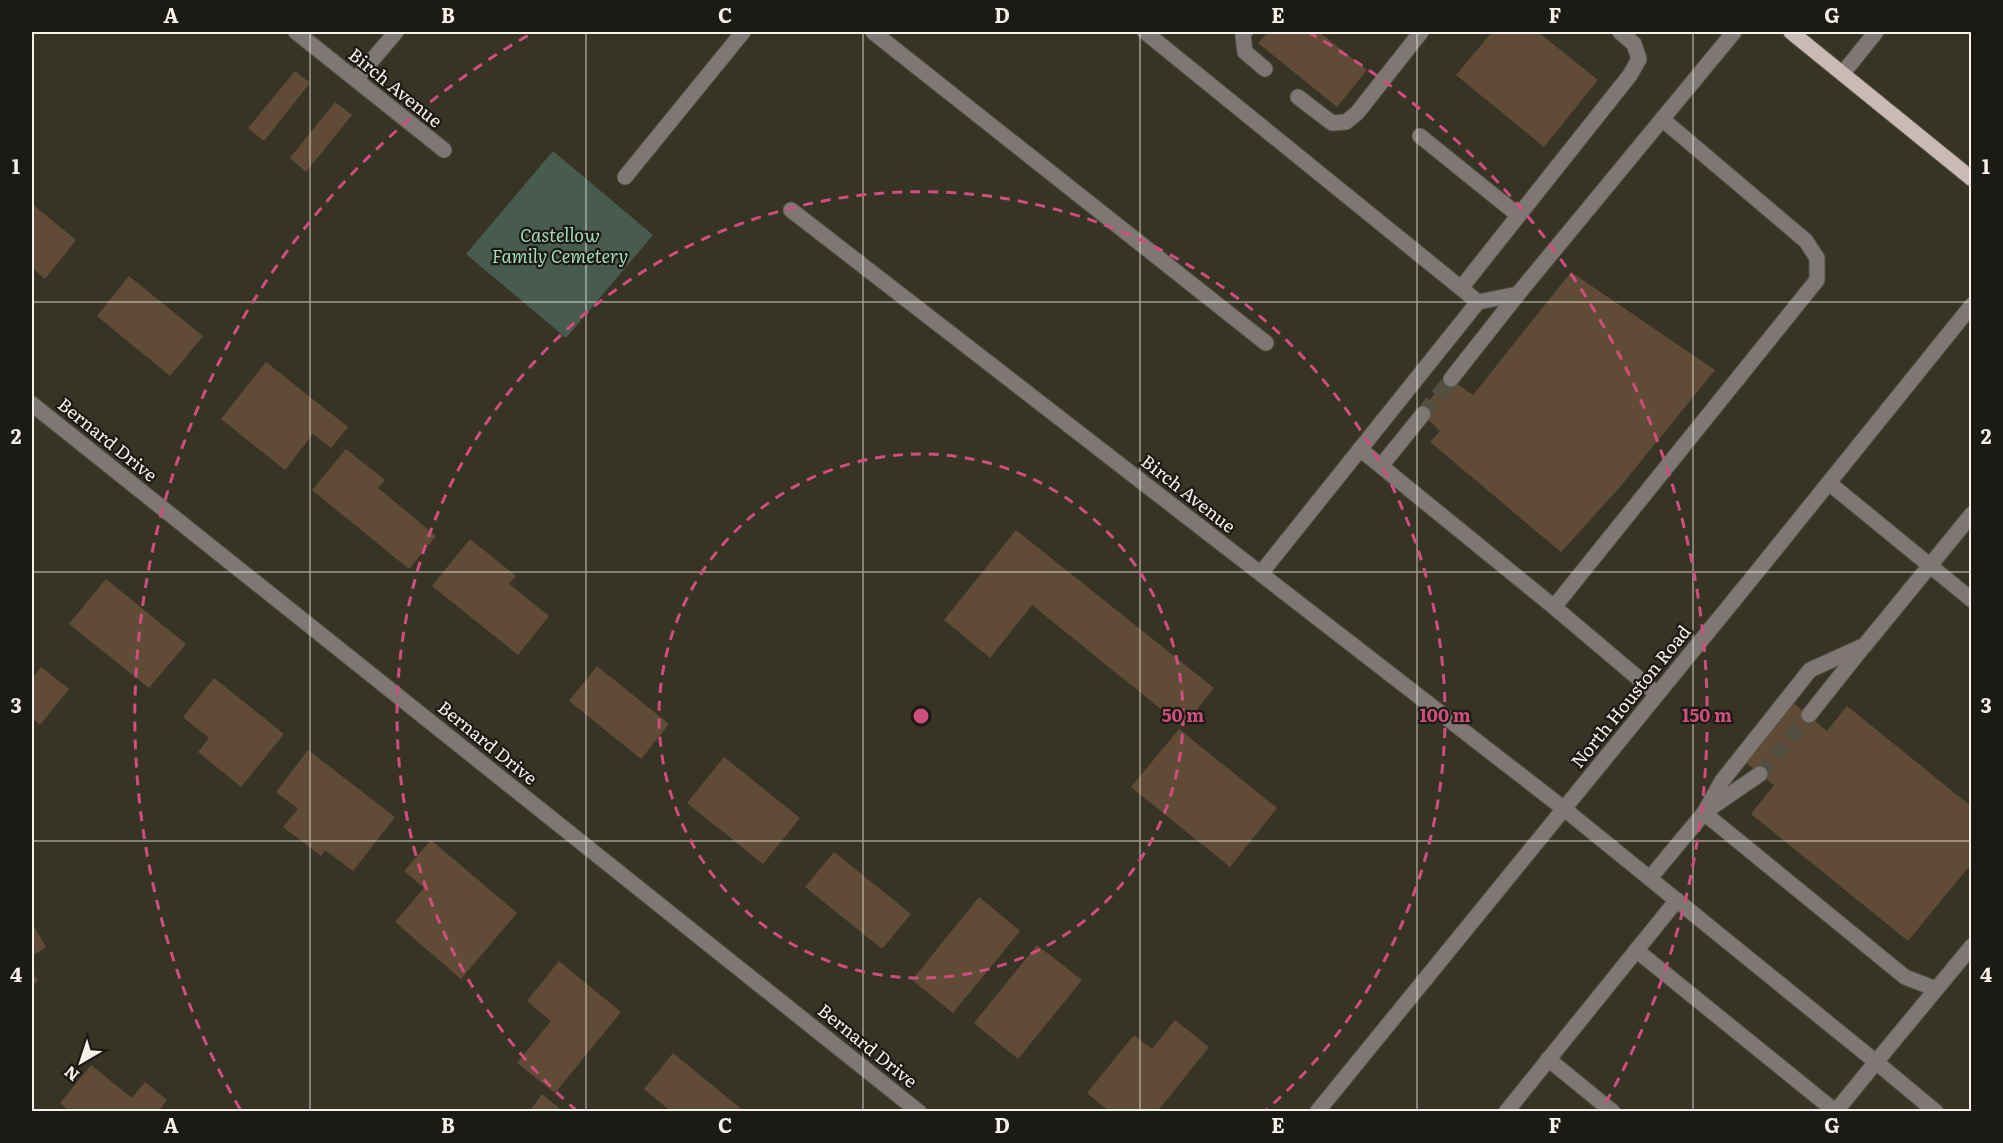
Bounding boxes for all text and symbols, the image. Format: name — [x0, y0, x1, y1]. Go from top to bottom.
text: A — [163, 0, 179, 29]
text: B — [441, 0, 455, 29]
text: C — [718, 0, 732, 29]
text: D — [994, 0, 1010, 29]
text: E — [1271, 0, 1285, 29]
text: F — [1549, 0, 1562, 29]
text: G — [1824, 0, 1840, 29]
street label: Birch Avenue — [343, 41, 449, 133]
text: 1 — [12, 150, 20, 180]
text: 1 — [1982, 150, 1990, 180]
park label: Castellow Family Cemetery — [492, 221, 628, 269]
street label: Bernard Drive — [52, 390, 164, 488]
text: 2 — [11, 420, 22, 450]
text: 2 — [1981, 420, 1992, 450]
street label: Birch Avenue — [1136, 447, 1242, 539]
street label: North Houston Road — [1564, 619, 1696, 773]
text: 3 — [10, 689, 22, 719]
text: 3 — [1980, 689, 1992, 719]
street label: Bernard Drive — [432, 693, 544, 791]
text: 50 m — [1162, 701, 1204, 728]
text: 100 m — [1419, 701, 1471, 728]
text: 150 m — [1682, 701, 1732, 728]
centre of rings — [911, 706, 931, 726]
text: 4 — [10, 958, 22, 988]
text: 4 — [1980, 958, 1992, 988]
street label: Bernard Drive — [812, 996, 924, 1094]
north arrow — [51, 1032, 111, 1092]
text: N — [58, 1061, 84, 1088]
text: A — [163, 1109, 179, 1139]
text: B — [441, 1109, 455, 1139]
text: C — [718, 1109, 732, 1139]
text: D — [994, 1109, 1010, 1139]
text: E — [1271, 1109, 1285, 1139]
text: F — [1549, 1109, 1562, 1139]
text: G — [1824, 1109, 1840, 1139]

